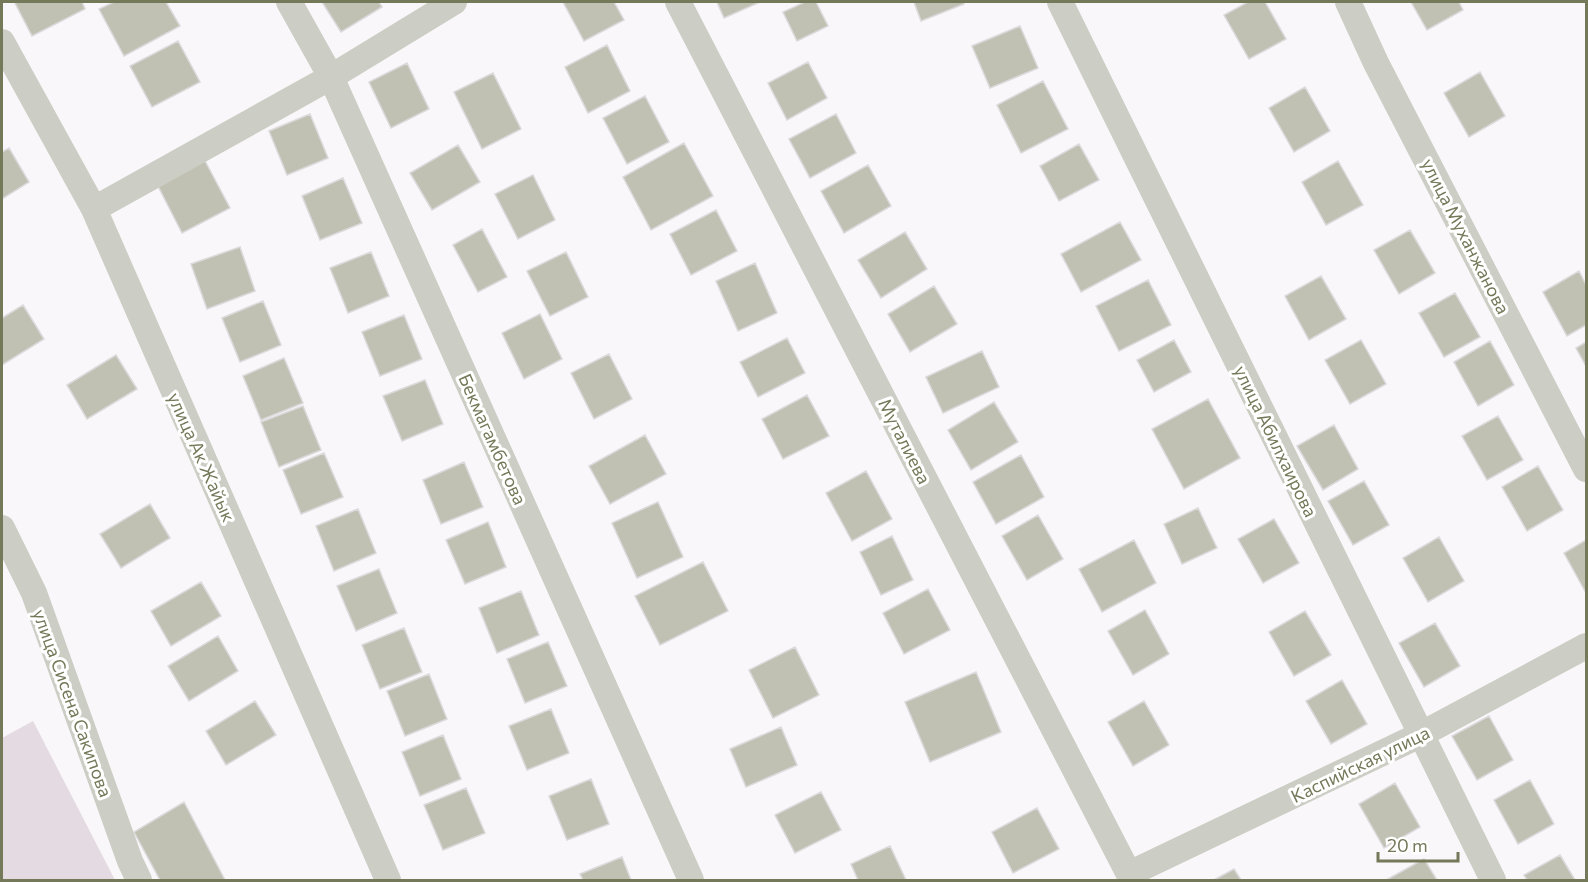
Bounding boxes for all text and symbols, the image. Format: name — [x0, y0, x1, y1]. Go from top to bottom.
street label: улица Муханжанова — [1417, 155, 1515, 317]
street label: улица Абилхаирова — [1230, 362, 1322, 520]
street label: Бекмагамбетова — [454, 370, 532, 508]
street label: улица Ак Жайык — [164, 389, 240, 525]
street label: Муталиева — [874, 395, 936, 487]
street label: улица Сисена Сакипова — [29, 606, 117, 800]
street label: Каспийская улица — [1287, 721, 1433, 807]
scale bar — [1378, 825, 1458, 863]
text: 20 m — [1387, 834, 1428, 856]

